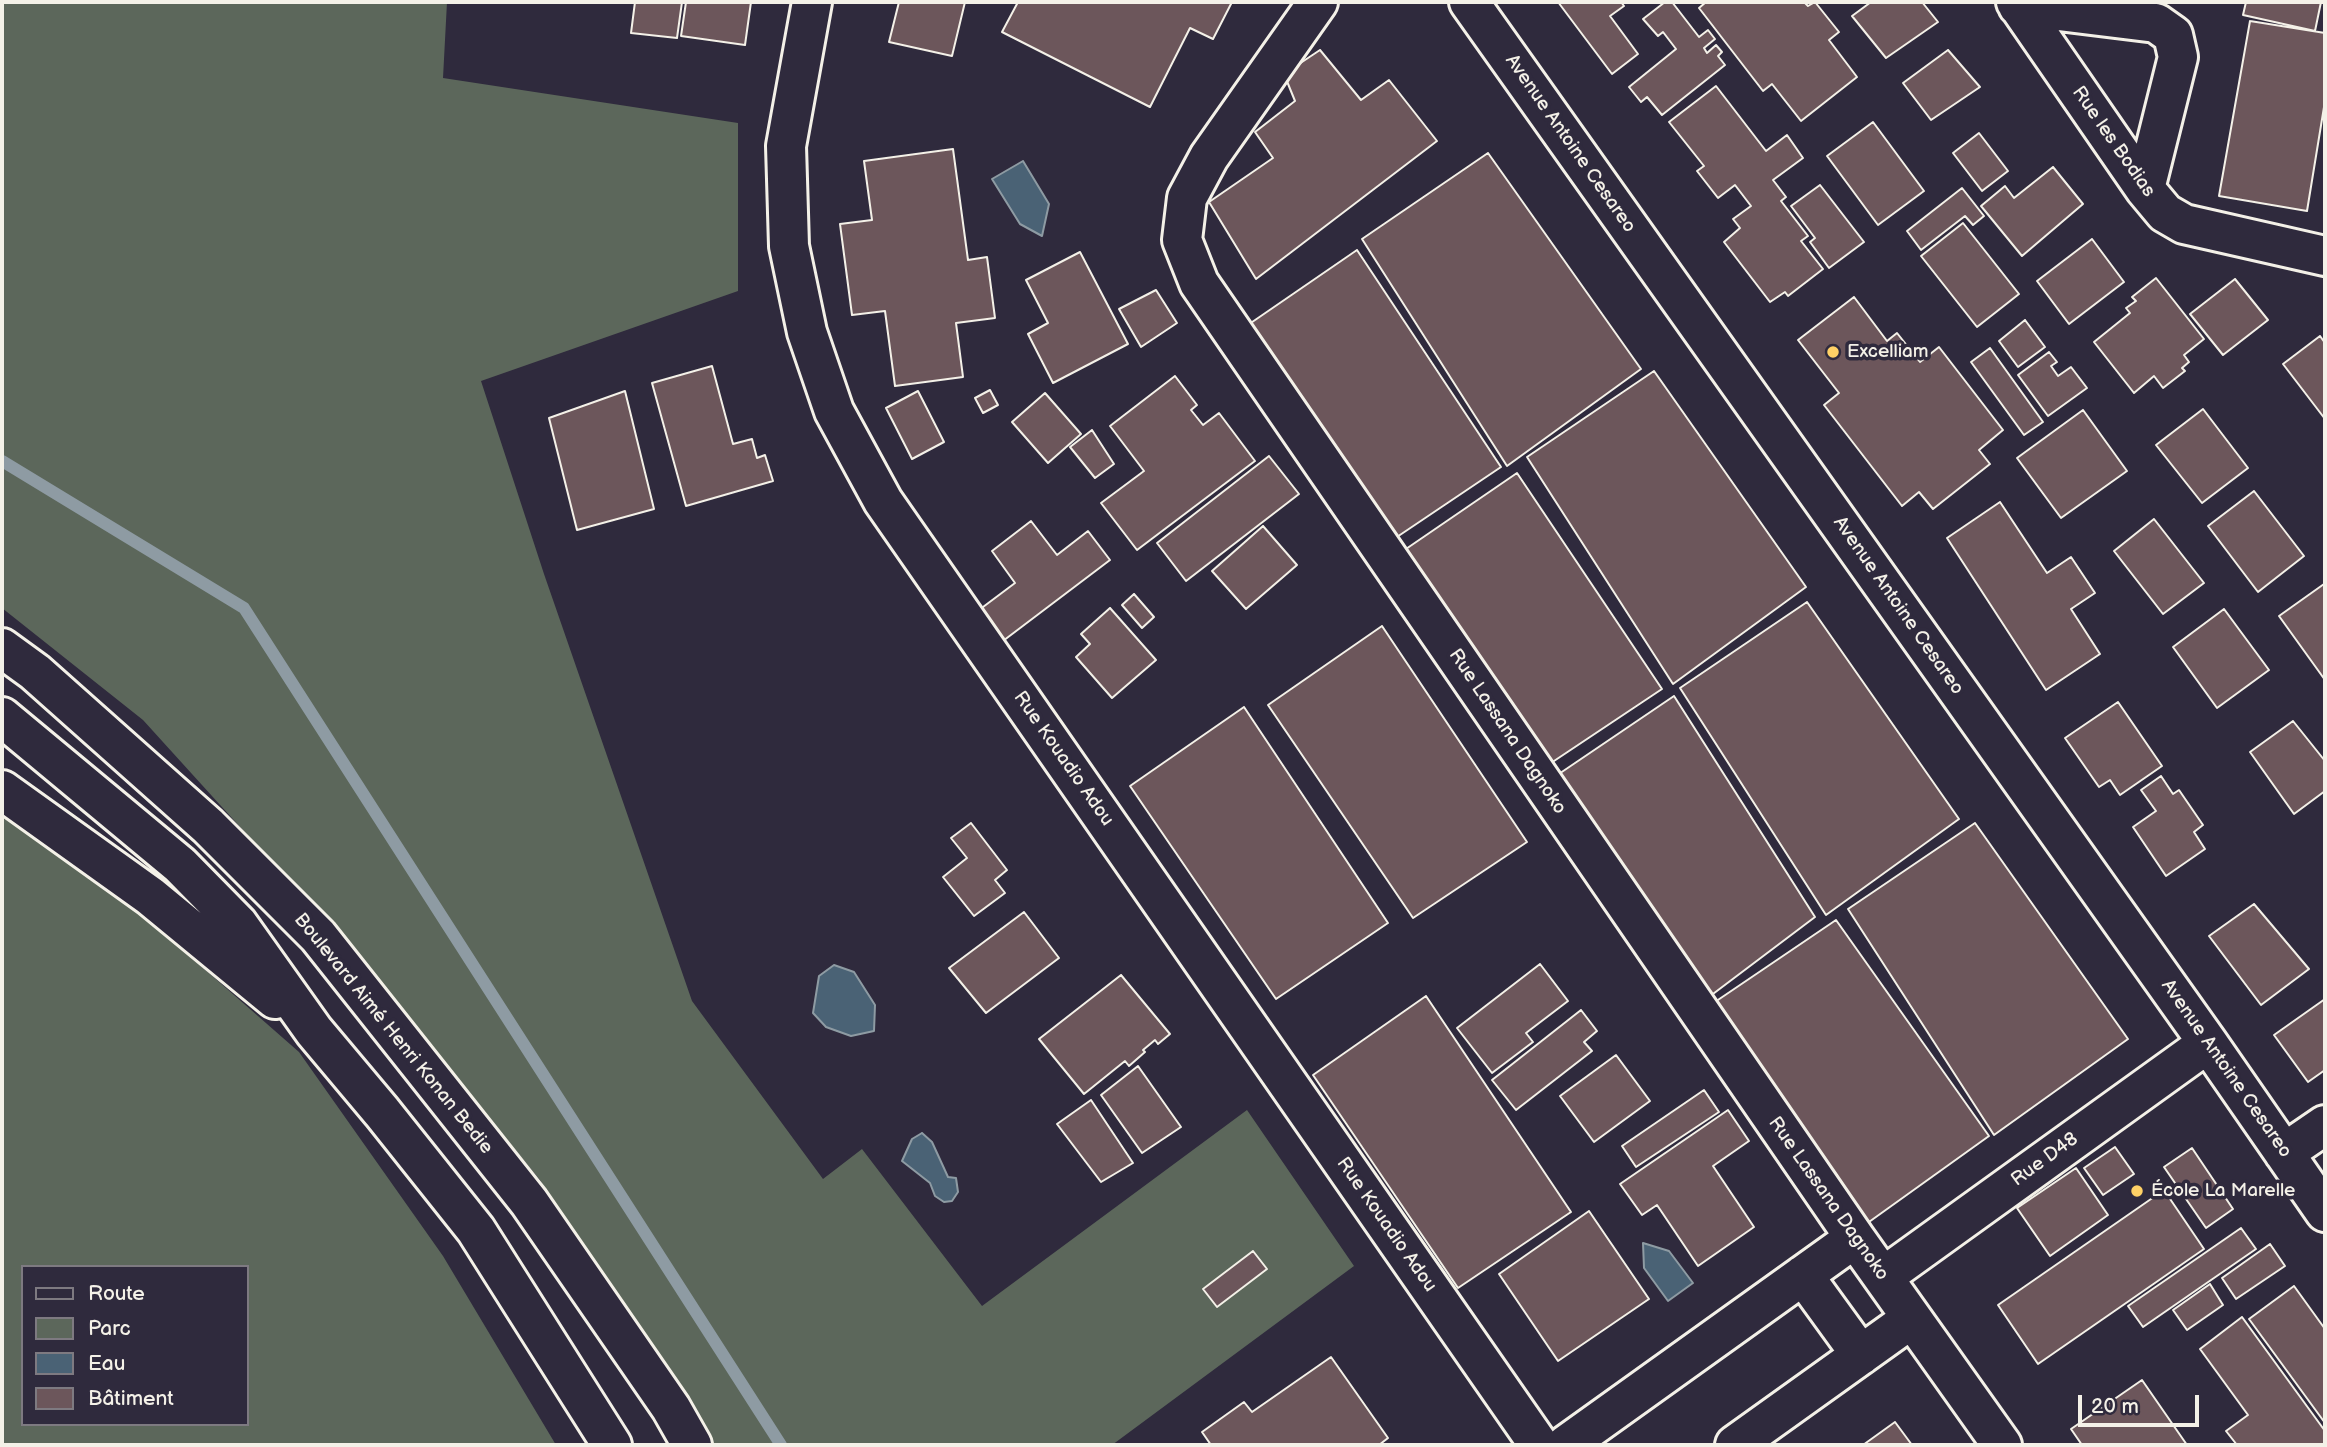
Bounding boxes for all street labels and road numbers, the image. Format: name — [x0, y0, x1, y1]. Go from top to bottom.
street label: Avenue Antoine Cesareo — [1500, 51, 1640, 237]
street label: Rue les Bodias — [2066, 82, 2160, 202]
street label: Avenue Antoine Cesareo — [1828, 513, 1968, 699]
street label: Rue Lassana Dagnoko — [1443, 645, 1571, 819]
street label: Rue Kouadio Adou — [1008, 687, 1118, 831]
street label: Boulevard Aimé Henri Konan Bedie — [289, 909, 497, 1159]
street label: Avenue Antoine Cesareo — [2156, 976, 2296, 1162]
street label: Rue Lassana Dagnoko — [1763, 1113, 1893, 1285]
street label: Rue D48 — [2007, 1128, 2083, 1192]
street label: Rue Kouadio Adou — [1331, 1153, 1441, 1297]

